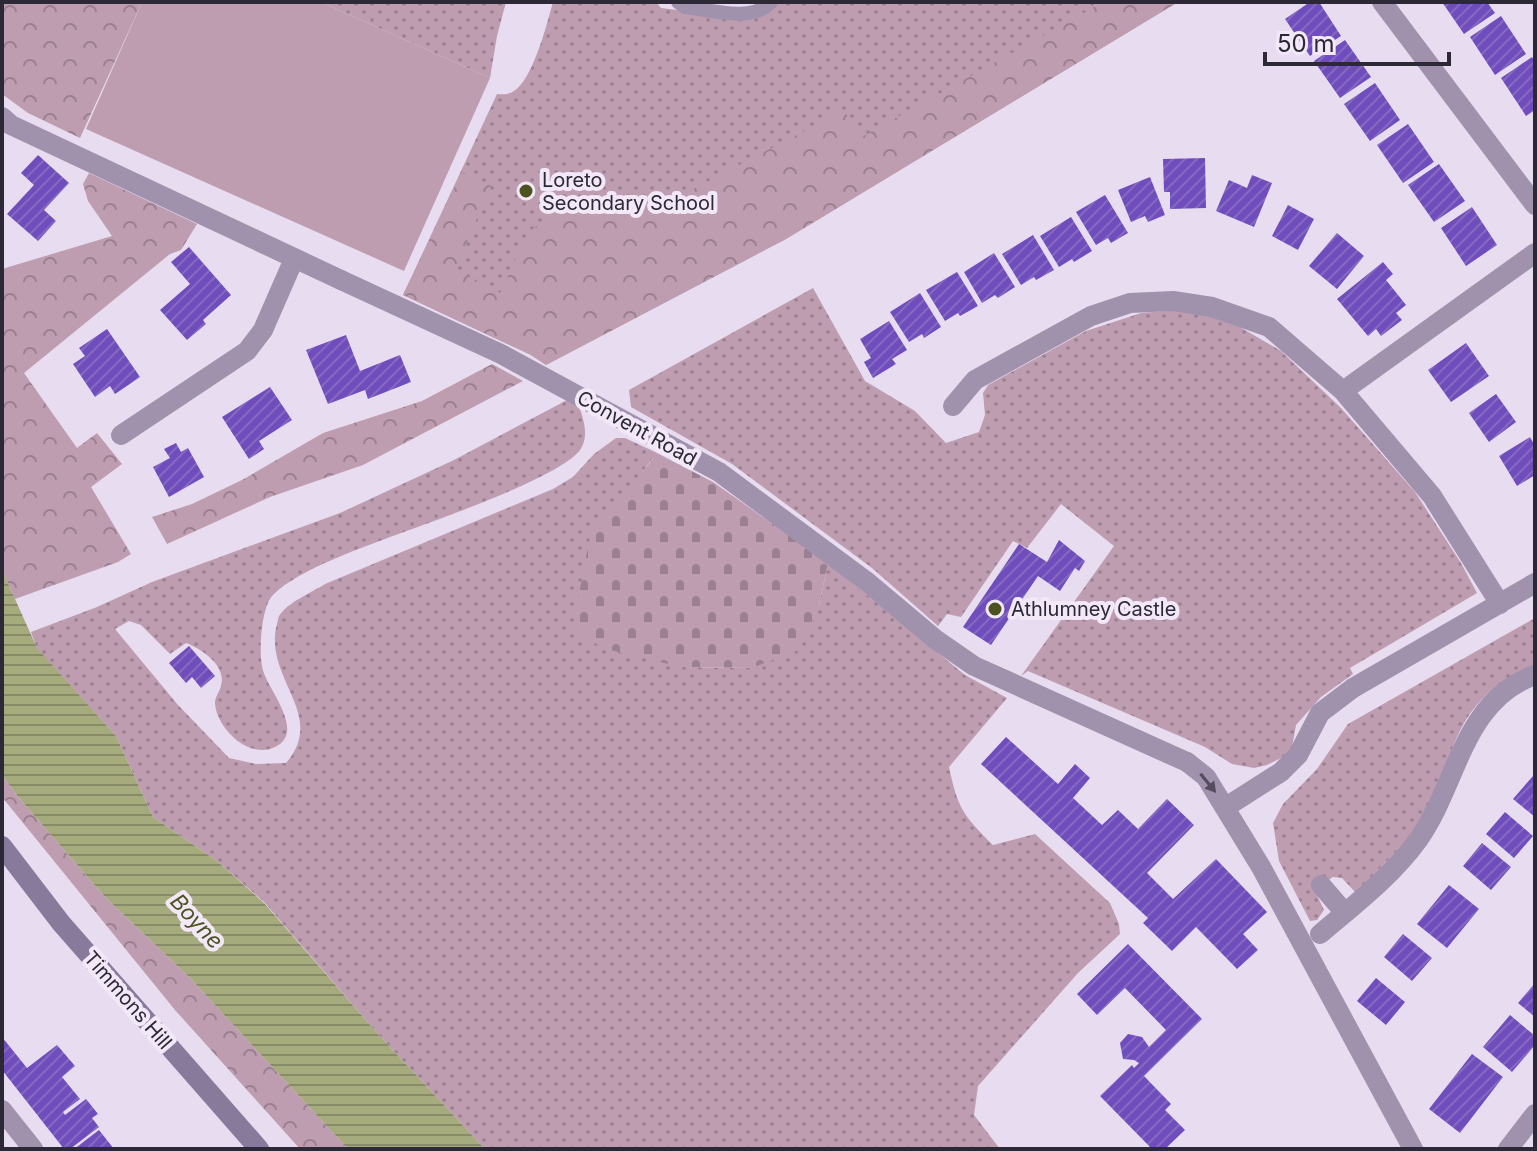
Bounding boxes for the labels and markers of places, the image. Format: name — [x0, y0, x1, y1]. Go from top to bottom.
place label: Loreto Secondary School — [542, 168, 715, 215]
marker: Loreto Secondary School — [517, 182, 535, 200]
place label: Athlumney Castle — [1011, 597, 1176, 621]
marker: Athlumney Castle — [986, 600, 1004, 618]

